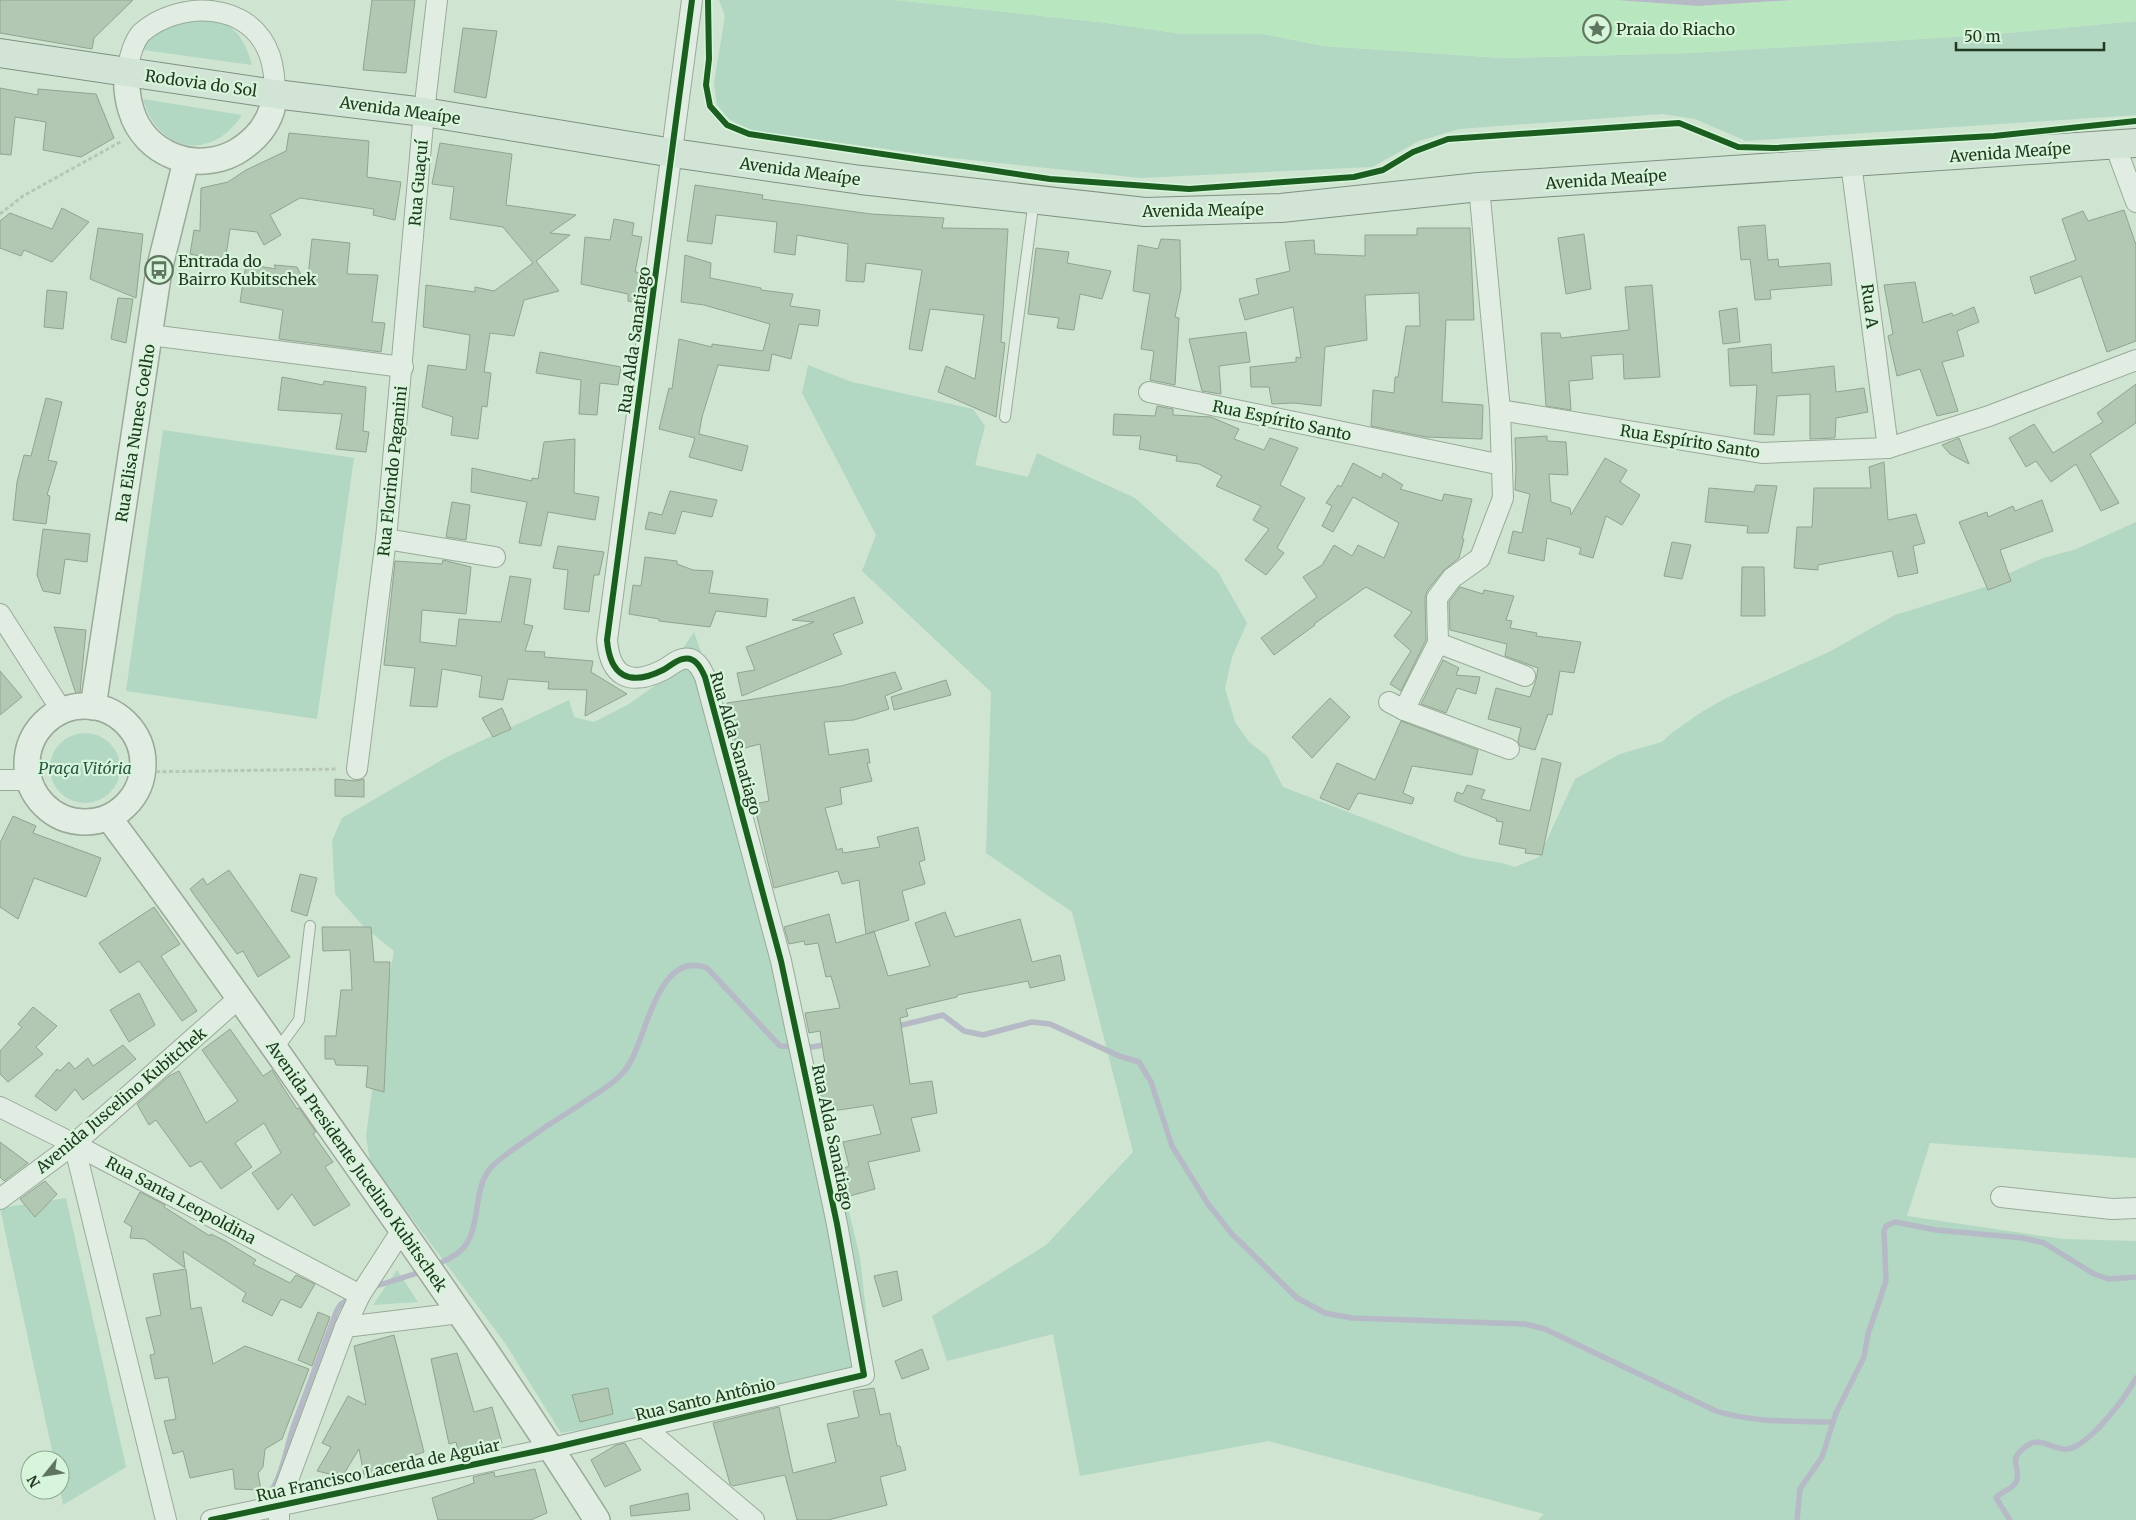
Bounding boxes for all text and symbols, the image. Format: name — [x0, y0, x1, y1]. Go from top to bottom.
place icon: Praia do Riacho — [1582, 14, 1612, 44]
place label: Praia do Riacho — [1616, 19, 1735, 39]
scale bar — [1956, 20, 2104, 52]
text: 50 m — [1964, 27, 2001, 46]
street label: Rodovia do Sol — [144, 65, 258, 101]
street label: Avenida Meaípe — [337, 91, 462, 128]
street label: Rua Guaçuí — [404, 138, 432, 227]
street label: Avenida Meaípe — [1948, 138, 2071, 166]
street label: Avenida Meaípe — [737, 152, 862, 189]
street label: Avenida Meaípe — [1544, 165, 1667, 193]
street label: Avenida Meaípe — [1141, 199, 1264, 221]
place label: Entrada do Bairro Kubitschek — [178, 251, 317, 289]
bus stop icon: Entrada do Bairro Kubitschek — [144, 255, 174, 285]
street label: Rua Alda Sanatiago — [614, 265, 654, 415]
street label: Rua A — [1857, 283, 1883, 330]
street label: Rua Elisa Nunes Coelho — [111, 342, 159, 524]
street label: Rua Florindo Paganini — [373, 385, 411, 557]
street label: Rua Espírito Santo — [1211, 395, 1353, 445]
street label: Rua Espírito Santo — [1619, 420, 1761, 462]
street label: Rua Alda Sanatiago — [706, 669, 766, 817]
park label: Praça Vitória — [38, 758, 132, 778]
street label: Avenida Juscelino Kubitchek — [31, 1022, 211, 1178]
street label: Avenida Presidente Jucelino Kubitschek — [262, 1036, 452, 1296]
street label: Rua Alda Sanatiago — [808, 1062, 858, 1212]
street label: Rua Santa Leopoldina — [102, 1152, 260, 1248]
street label: Rua Santo Antônio — [633, 1373, 777, 1425]
street label: Rua Francisco Lacerda de Aguiar — [254, 1434, 502, 1506]
north arrow — [20, 1450, 70, 1500]
text: N — [23, 1472, 44, 1491]

